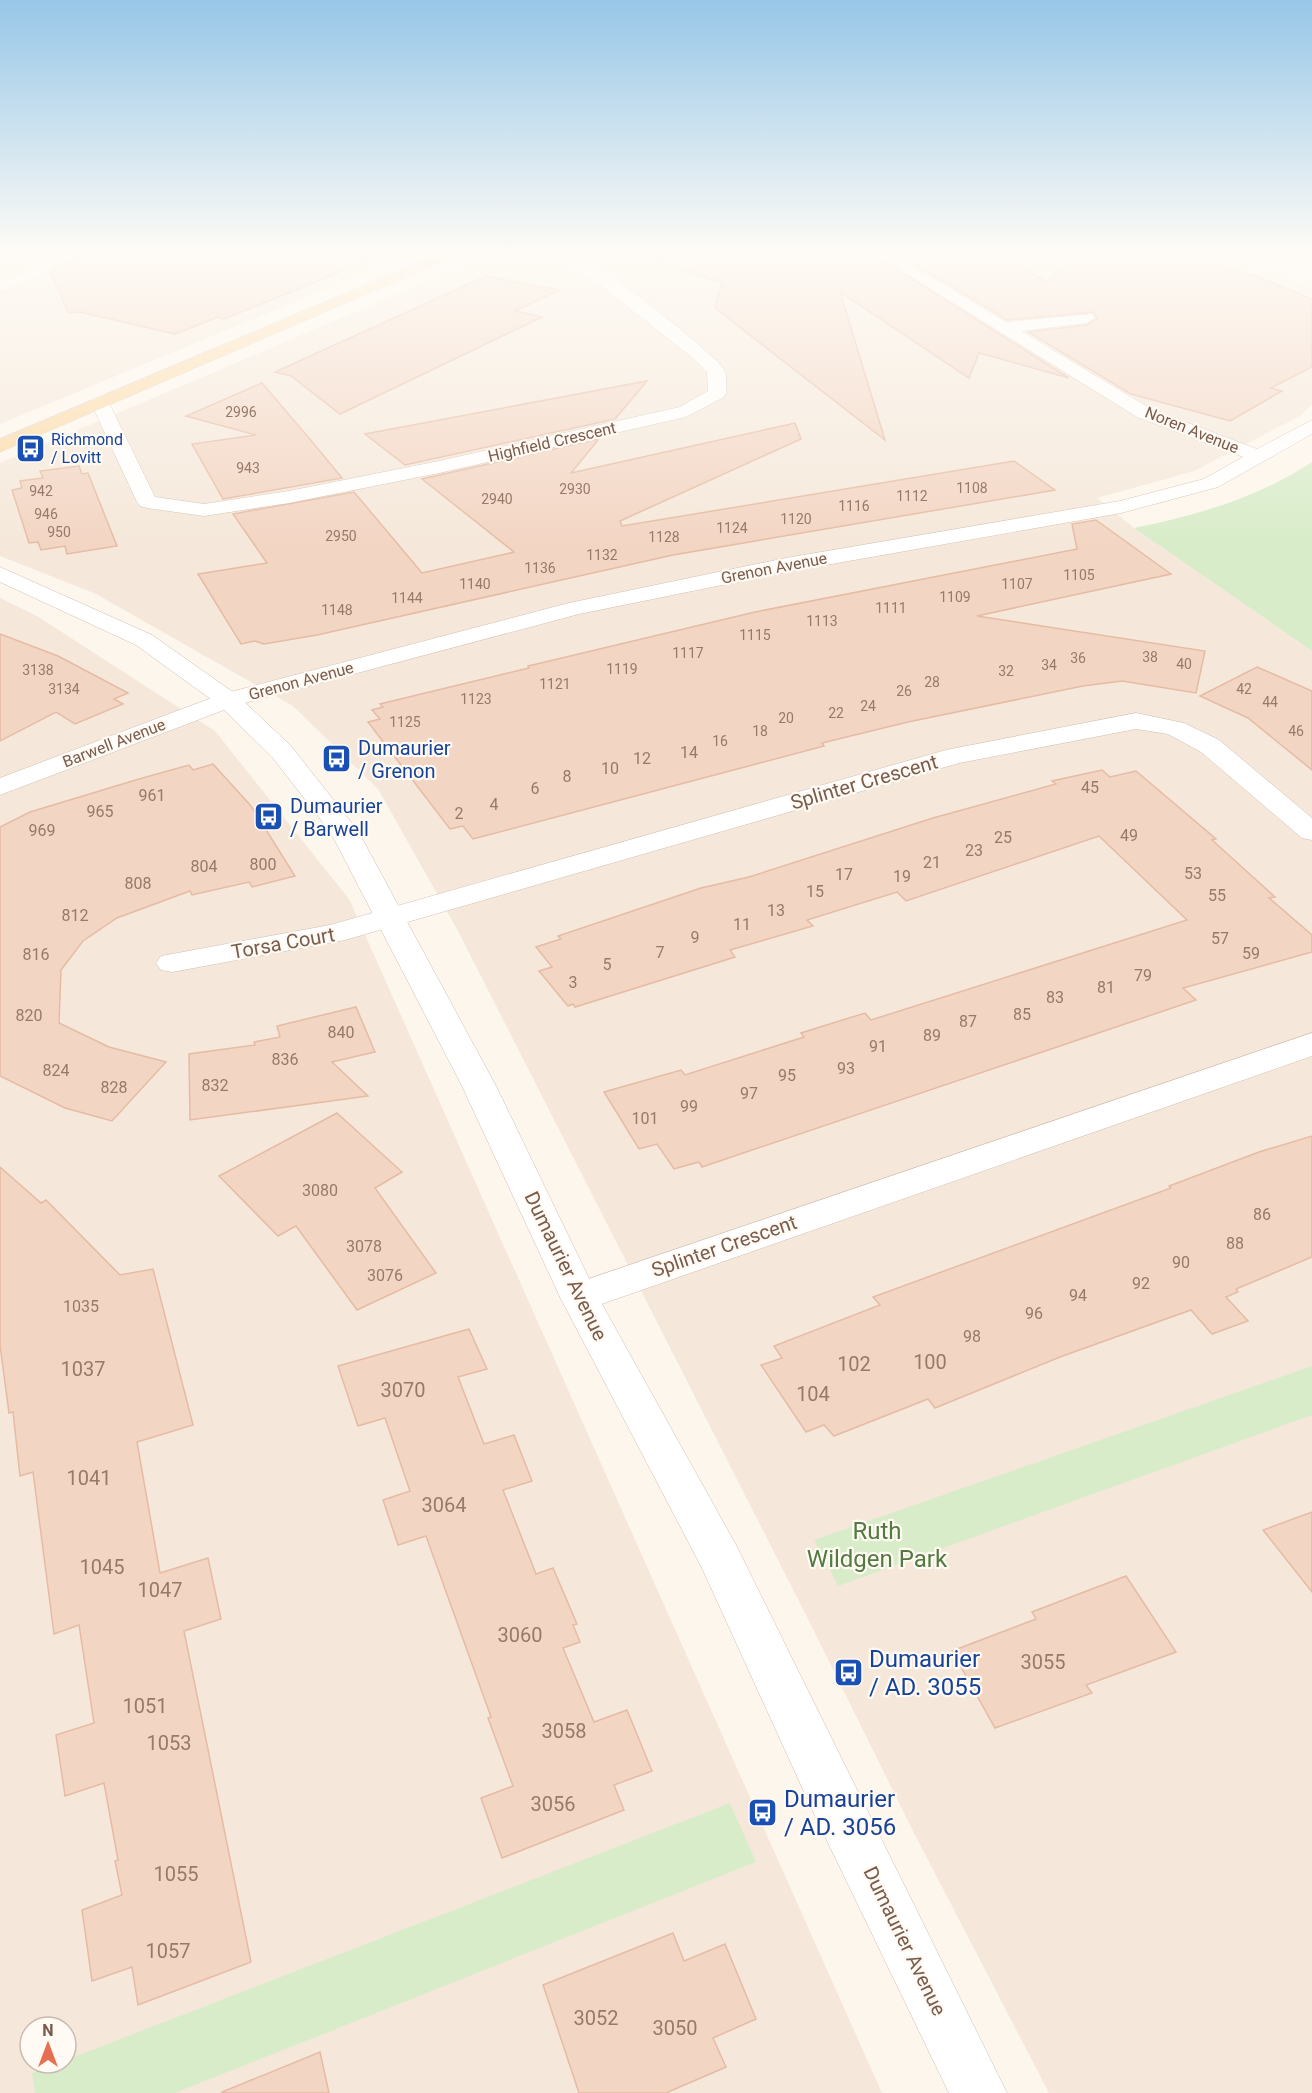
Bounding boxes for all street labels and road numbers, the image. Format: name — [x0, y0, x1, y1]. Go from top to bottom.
street label: Noren Avenue — [1142, 403, 1242, 457]
street label: Highfield Crescent — [486, 418, 618, 466]
street label: Grenon Avenue — [719, 548, 829, 588]
street label: Grenon Avenue — [247, 658, 355, 704]
street label: Barwell Avenue — [60, 715, 168, 771]
street label: Splinter Crescent — [788, 750, 940, 814]
street label: Torsa Court — [229, 922, 337, 964]
street label: Dumaurier Avenue — [519, 1187, 613, 1345]
street label: Splinter Crescent — [648, 1210, 800, 1282]
street label: Dumaurier Avenue — [858, 1862, 952, 2020]

